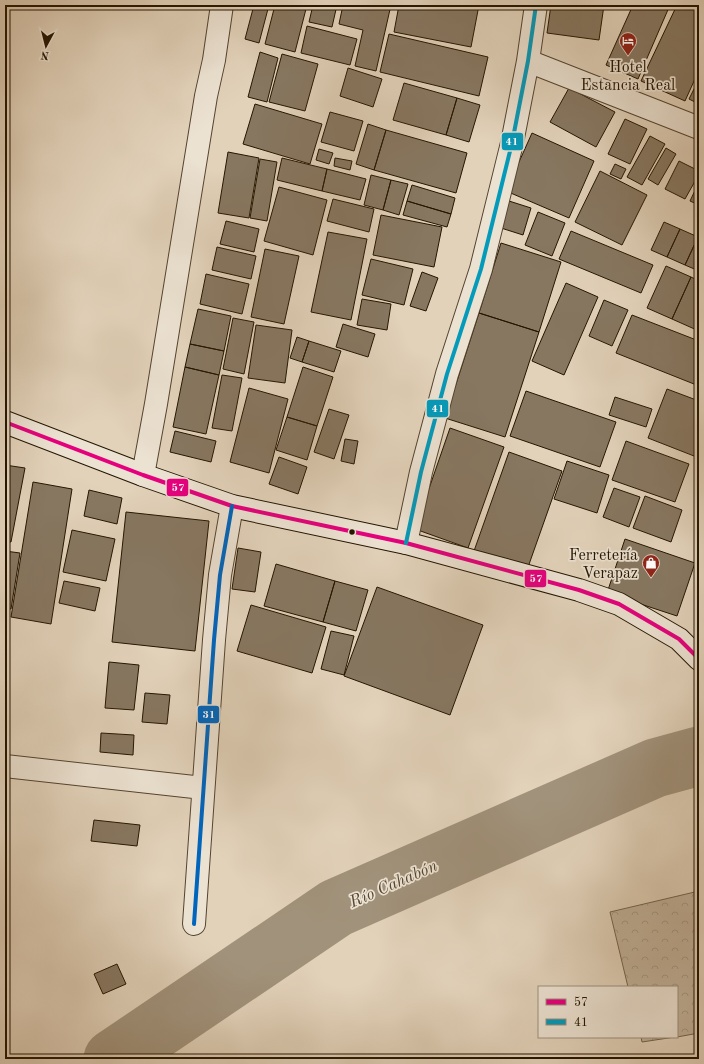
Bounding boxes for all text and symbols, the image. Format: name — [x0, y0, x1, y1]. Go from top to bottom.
north arrow — [26, 26, 66, 66]
hotel icon: Hotel Estancia Real — [618, 31, 638, 56]
text: N — [40, 48, 50, 60]
place label: Hotel Estancia Real — [581, 60, 675, 94]
line badge: 41 — [501, 132, 524, 151]
text: 41 — [506, 137, 518, 148]
line badge: 41 — [426, 399, 449, 418]
text: 41 — [432, 404, 444, 415]
line badge: 57 — [166, 478, 189, 497]
text: 57 — [172, 483, 184, 494]
unlabelled marker — [347, 527, 357, 537]
place label: Ferretería Verapaz — [569, 548, 638, 582]
shop icon: Ferretería Verapaz — [641, 553, 661, 578]
line badge: 57 — [524, 569, 547, 588]
text: 57 — [530, 574, 542, 585]
line badge: 31 — [197, 705, 220, 724]
text: 31 — [203, 710, 215, 721]
water label: Río Cahabón — [346, 857, 441, 912]
legend — [538, 986, 678, 1038]
text: 57 — [574, 996, 588, 1009]
text: 41 — [574, 1017, 588, 1029]

